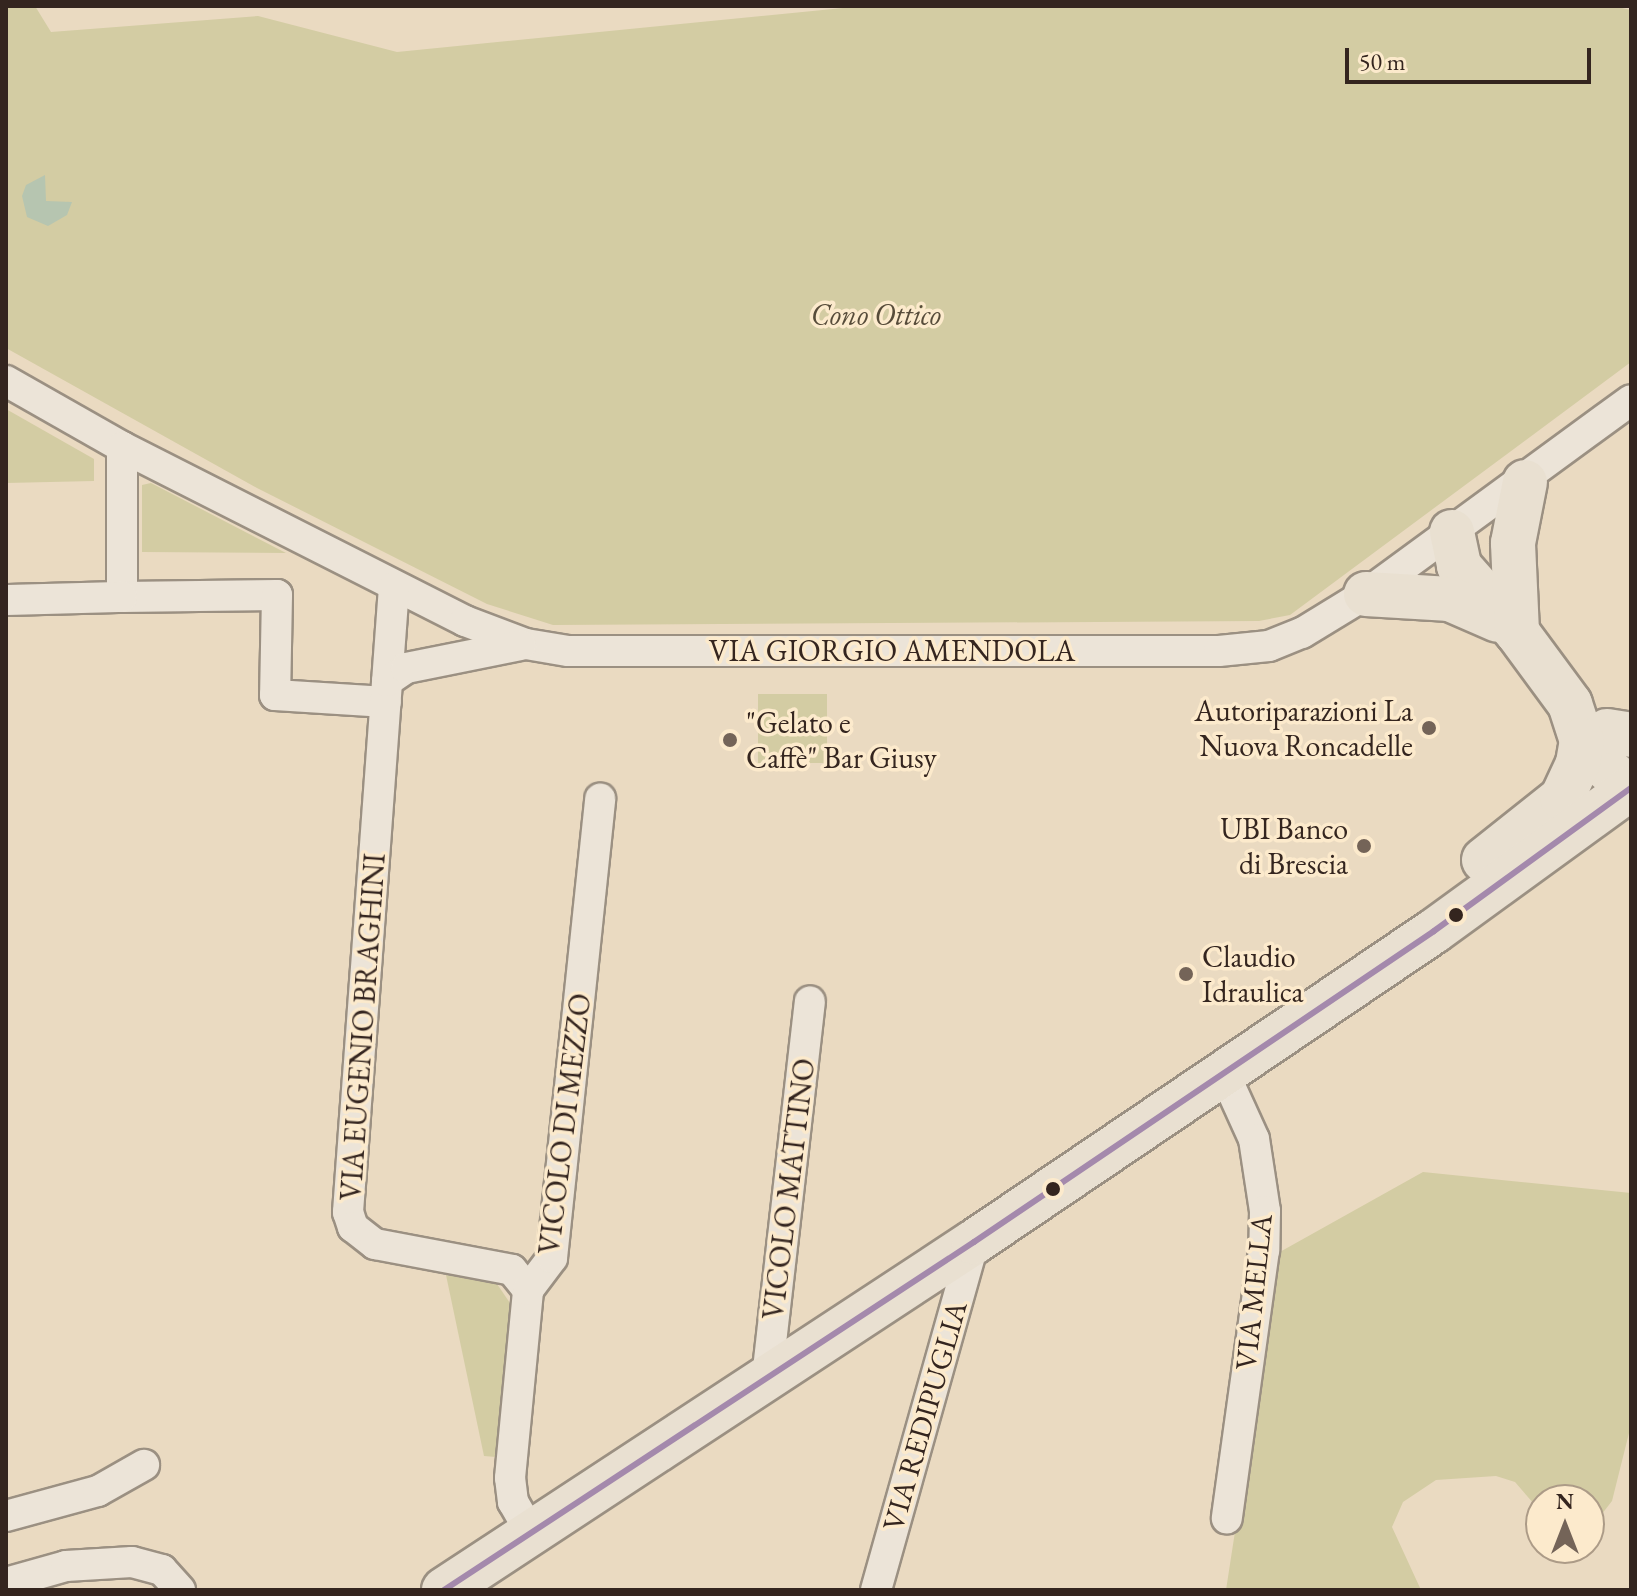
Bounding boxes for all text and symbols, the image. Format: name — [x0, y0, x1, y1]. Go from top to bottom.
scale bar — [1349, 32, 1595, 82]
text: 50 m — [1359, 46, 1406, 77]
park label: Cono Ottico — [811, 297, 941, 333]
street label: VIA GIORGIO AMENDOLA — [709, 633, 1075, 669]
place label: Autoriparazioni La Nuova Roncadelle — [1194, 693, 1413, 764]
place label: "Gelato e Caffè" Bar Giusy — [746, 705, 937, 776]
marker: Autoriparazioni La Nuova Roncadelle — [1420, 719, 1438, 737]
marker: "Gelato e Caffè" Bar Giusy — [721, 731, 739, 749]
place label: UBI Banco di Brescia — [1220, 811, 1348, 882]
marker: UBI Banco di Brescia — [1355, 837, 1373, 855]
street label: VIA EUGENIO BRAGHINI — [333, 852, 393, 1202]
unlabelled marker — [1448, 907, 1464, 923]
place label: Claudio Idraulica — [1202, 939, 1303, 1010]
marker: Claudio Idraulica — [1177, 965, 1195, 983]
street label: VICOLO DI MEZZO — [531, 991, 599, 1257]
street label: VICOLO MATTINO — [755, 1056, 823, 1322]
unlabelled marker — [1045, 1181, 1061, 1197]
street label: VIA MELLA — [1228, 1212, 1280, 1372]
street label: VIA REDIPUGLIA — [875, 1297, 975, 1535]
north arrow — [1525, 1484, 1605, 1564]
text: N — [1556, 1487, 1574, 1516]

